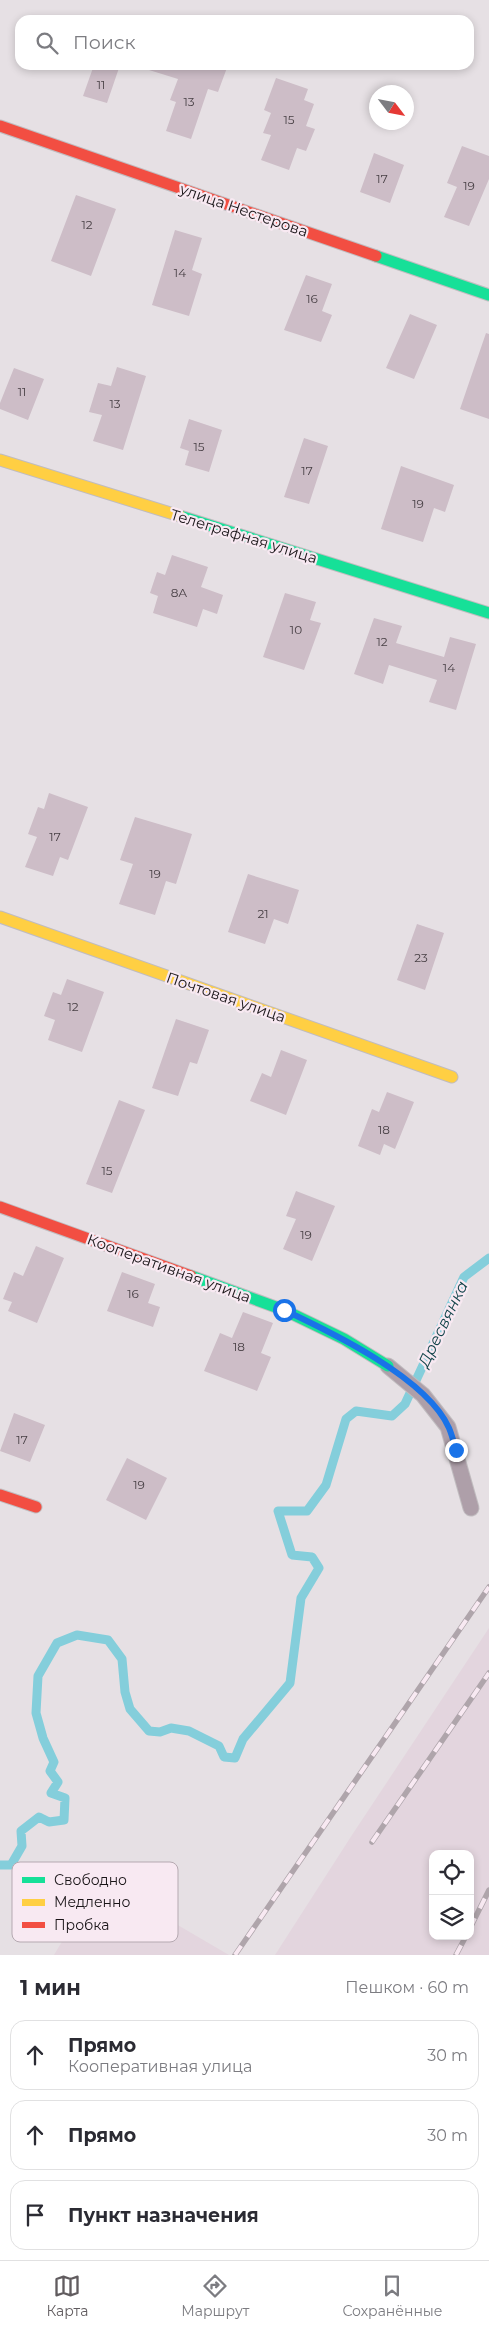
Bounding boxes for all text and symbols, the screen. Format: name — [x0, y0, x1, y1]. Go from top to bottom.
search box — [15, 15, 474, 70]
icon: search — [33, 29, 61, 57]
text: Поиск — [73, 31, 136, 54]
house number: 11 — [97, 77, 105, 92]
north arrow — [369, 85, 414, 130]
house number: 13 — [183, 94, 195, 109]
house number: 15 — [283, 112, 295, 127]
house number: 17 — [376, 171, 388, 186]
house number: 19 — [463, 178, 475, 193]
street label: улица Нестерова — [176, 179, 311, 241]
house number: 12 — [81, 217, 93, 232]
house number: 14 — [174, 265, 186, 280]
house number: 16 — [306, 291, 318, 306]
house number: 11 — [18, 384, 26, 399]
house number: 13 — [109, 396, 121, 411]
house number: 15 — [193, 439, 205, 454]
house number: 17 — [301, 463, 313, 478]
house number: 19 — [412, 496, 424, 511]
street label: Телеграфная улица — [168, 505, 320, 567]
house number: 8А — [171, 585, 187, 600]
house number: 10 — [290, 622, 302, 637]
house number: 12 — [376, 634, 388, 649]
house number: 14 — [443, 660, 455, 675]
house number: 17 — [49, 829, 61, 844]
house number: 19 — [149, 866, 161, 881]
house number: 21 — [257, 906, 269, 921]
house number: 23 — [414, 950, 428, 965]
street label: Почтовая улица — [164, 968, 288, 1026]
house number: 12 — [67, 999, 79, 1014]
house number: 18 — [378, 1122, 390, 1137]
house number: 15 — [101, 1163, 113, 1178]
house number: 19 — [300, 1227, 312, 1242]
street label: Кооперативная улица — [85, 1230, 253, 1306]
water label: Дресвянка — [413, 1278, 472, 1372]
house number: 16 — [127, 1286, 139, 1301]
route start — [273, 1299, 296, 1322]
house number: 18 — [233, 1339, 245, 1354]
house number: 17 — [16, 1432, 28, 1447]
route end — [445, 1439, 468, 1462]
house number: 19 — [133, 1477, 145, 1492]
map controls — [429, 1850, 474, 1940]
button: locate — [429, 1850, 474, 1895]
legend — [12, 1862, 178, 1942]
text: Свободно — [54, 1871, 127, 1889]
text: Медленно — [54, 1893, 130, 1911]
button: layers — [429, 1895, 474, 1940]
text: Пробка — [54, 1916, 109, 1934]
text: 1 мин — [20, 1975, 81, 2000]
text: Пешком · 60 m — [345, 1978, 469, 1997]
text: Прямо — [68, 2034, 136, 2057]
icon: ahead — [21, 2041, 49, 2069]
text: 30 m — [427, 2046, 468, 2065]
text: Кооперативная улица — [68, 2057, 252, 2076]
icon: ahead — [21, 2121, 49, 2149]
text: Прямо — [68, 2124, 136, 2147]
text: 30 m — [427, 2126, 468, 2145]
icon: arrive — [21, 2201, 49, 2229]
text: Пункт назначения — [68, 2204, 259, 2227]
tab: Карта — [46, 2272, 88, 2320]
tab: Маршрут — [181, 2272, 249, 2320]
tab: Сохранённые — [342, 2272, 442, 2320]

